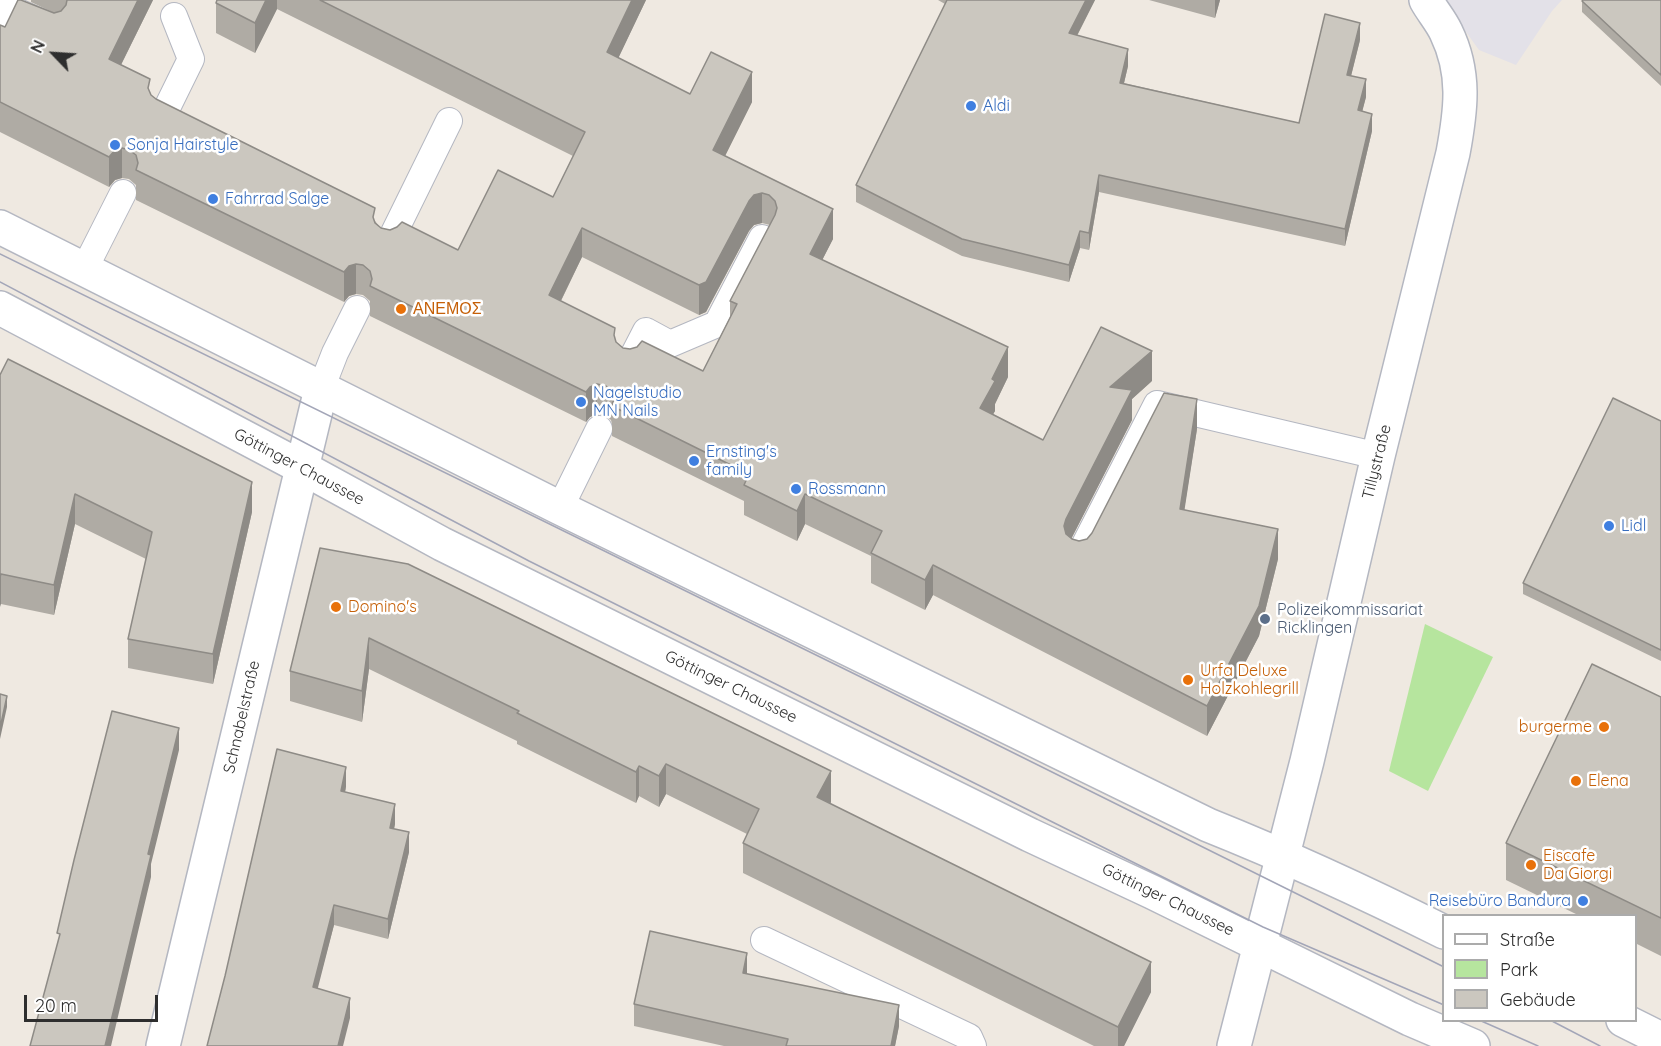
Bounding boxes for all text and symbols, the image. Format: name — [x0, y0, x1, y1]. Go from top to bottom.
north arrow — [24, 24, 84, 84]
text: N — [26, 37, 49, 56]
place label: Aldi — [983, 96, 1010, 116]
marker: Aldi — [964, 99, 978, 113]
place label: Sonja Hairstyle — [127, 135, 239, 155]
marker: Sonja Hairstyle — [108, 138, 122, 152]
place label: Fahrrad Salge — [225, 189, 329, 209]
marker: Fahrrad Salge — [206, 192, 220, 206]
place label: ΑΝΕΜΟΣ — [413, 299, 482, 319]
marker: ΑΝΕΜΟΣ — [394, 302, 408, 316]
place label: Nagelstudio MN Nails — [593, 383, 682, 421]
marker: Nagelstudio MN Nails — [574, 395, 588, 409]
street label: Tillystraße — [1358, 423, 1396, 501]
street label: Göttinger Chaussee — [231, 425, 367, 509]
place label: Ernsting's family — [706, 442, 777, 480]
marker: Ernsting's family — [687, 454, 701, 468]
place label: Rossmann — [808, 479, 886, 499]
marker: Rossmann — [789, 482, 803, 496]
place label: Lidl — [1621, 516, 1646, 536]
marker: Lidl — [1602, 519, 1616, 533]
place label: Domino's — [348, 597, 417, 617]
marker: Domino's — [329, 600, 343, 614]
place label: Polizeikommissariat Ricklingen — [1277, 600, 1423, 638]
marker: Polizeikommissariat Ricklingen — [1258, 612, 1272, 626]
street label: Göttinger Chaussee — [662, 647, 800, 727]
street label: Schnabelstraße — [220, 659, 264, 775]
place label: Urfa Deluxe Holzkohlegrill — [1200, 661, 1299, 699]
marker: Urfa Deluxe Holzkohlegrill — [1181, 673, 1195, 687]
place label: burgerme — [1519, 717, 1592, 737]
marker: burgerme — [1597, 720, 1611, 734]
place label: Elena — [1588, 771, 1629, 791]
marker: Elena — [1569, 774, 1583, 788]
place label: Eiscafe Da Giorgi — [1543, 846, 1612, 884]
marker: Eiscafe Da Giorgi — [1524, 858, 1538, 872]
street label: Göttinger Chaussee — [1099, 860, 1237, 940]
place label: Reisebüro Bandura — [1429, 891, 1571, 911]
marker: Reisebüro Bandura — [1576, 894, 1590, 908]
legend — [1442, 914, 1637, 1022]
text: Straße — [1500, 928, 1555, 951]
text: Park — [1500, 958, 1538, 981]
scale bar — [27, 983, 160, 1021]
text: Gebäude — [1500, 988, 1576, 1011]
text: 20 m — [35, 994, 77, 1017]

